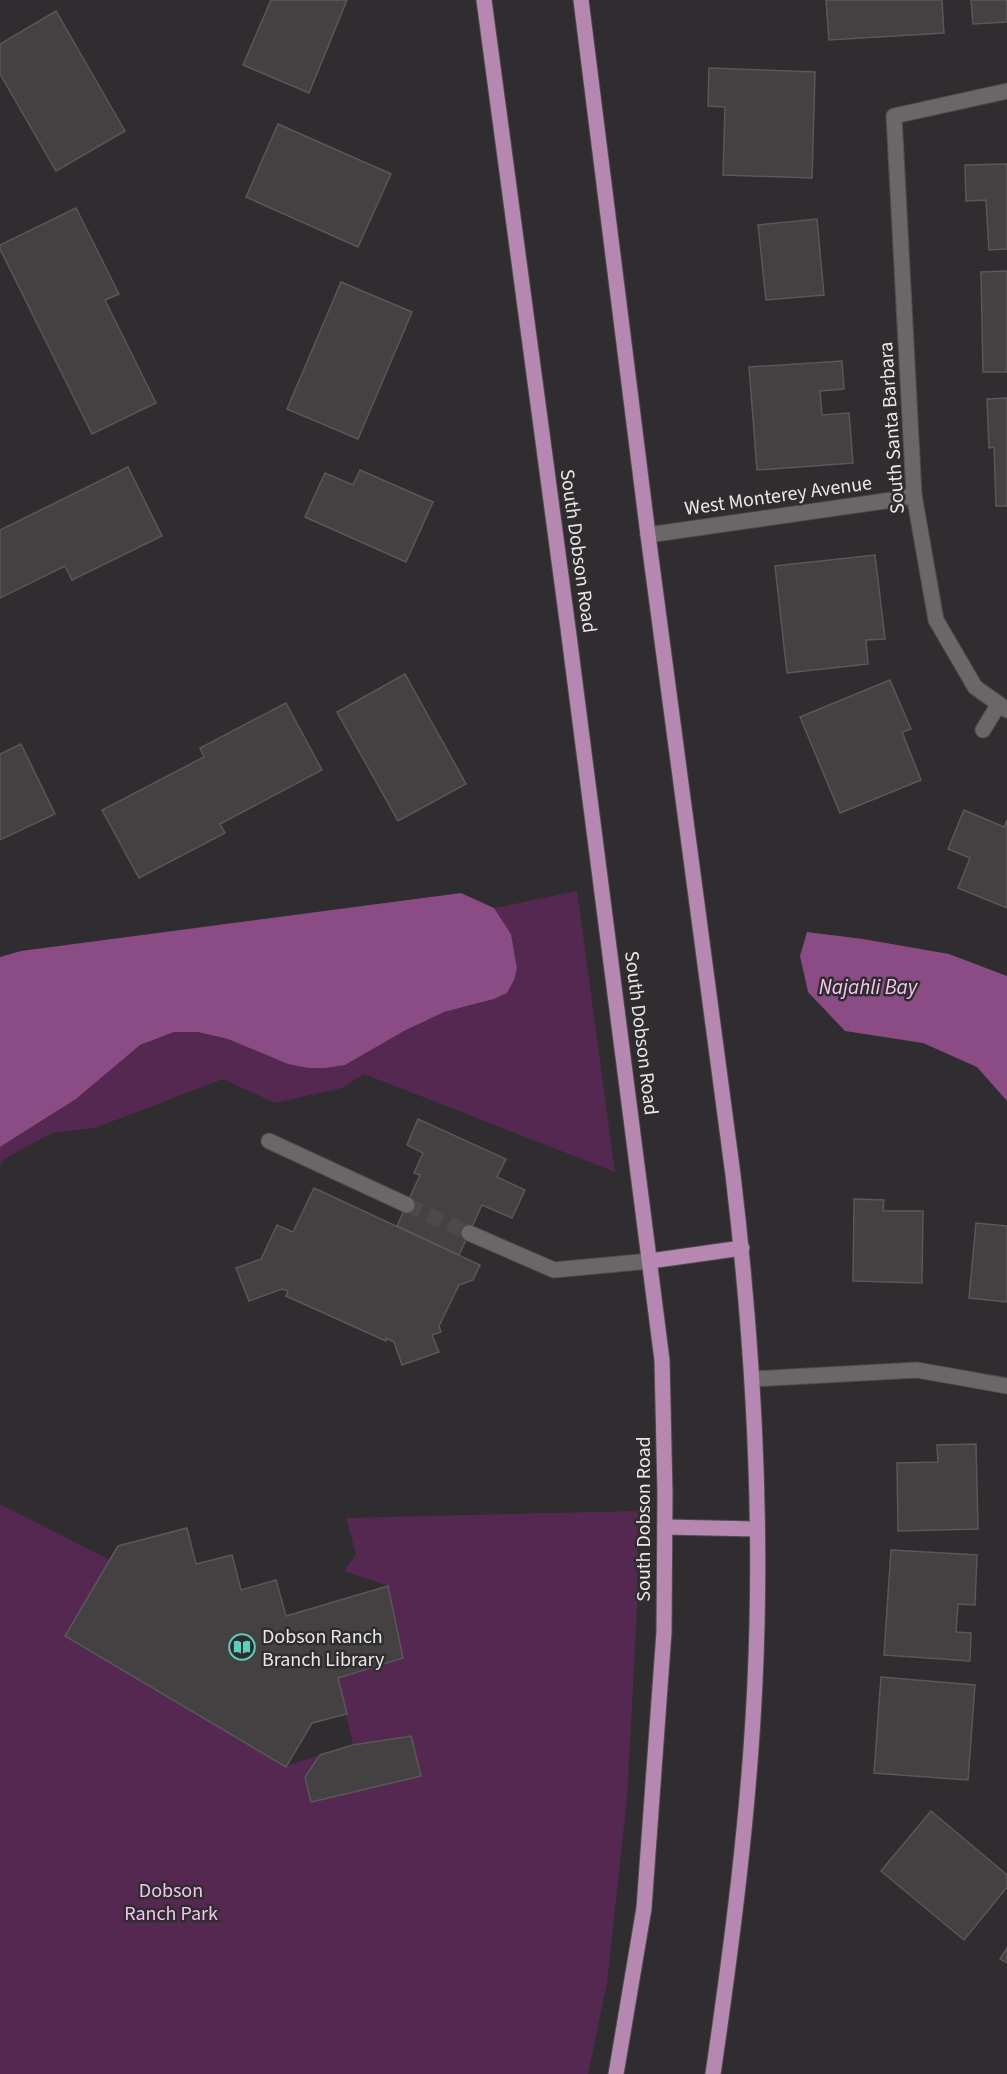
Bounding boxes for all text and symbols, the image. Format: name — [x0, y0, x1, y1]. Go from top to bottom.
street label: South Santa Barbara — [872, 341, 912, 515]
street label: South Dobson Road — [553, 467, 603, 635]
street label: West Monterey Avenue — [683, 469, 874, 523]
street label: South Dobson Road — [617, 949, 665, 1117]
water label: Najahli Bay — [819, 972, 919, 1002]
street label: South Dobson Road — [630, 1436, 658, 1602]
place label: Dobson Ranch Branch Library — [262, 1623, 385, 1674]
library icon: Dobson Ranch Branch Library — [227, 1632, 257, 1662]
park label: Dobson Ranch Park — [124, 1877, 218, 1928]

